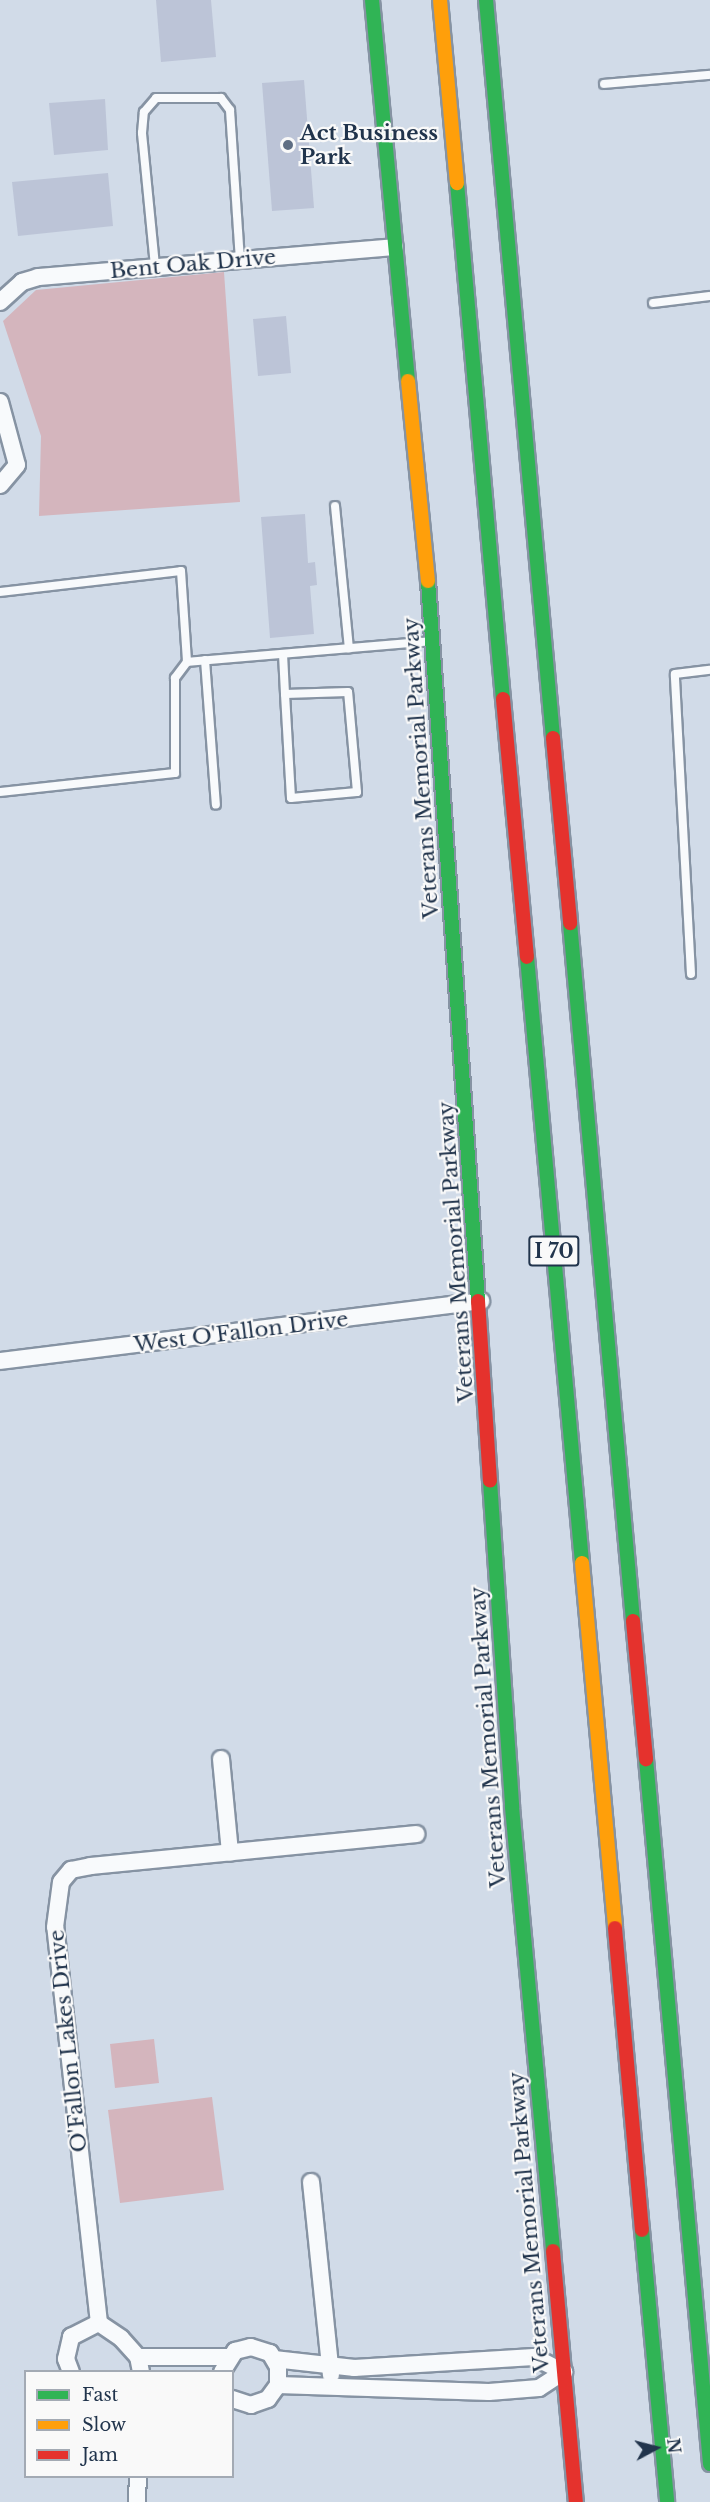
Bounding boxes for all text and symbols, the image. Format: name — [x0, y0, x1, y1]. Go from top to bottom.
place label: Act Business Park — [300, 120, 438, 170]
marker: Act Business Park — [281, 138, 295, 152]
street label: Bent Oak Drive — [109, 244, 277, 284]
street label: Veterans Memorial Parkway — [398, 617, 444, 919]
street label: Veterans Memorial Parkway — [433, 1101, 479, 1403]
road number: I 70 — [527, 1234, 581, 1268]
street label: West O'Fallon Drive — [132, 1306, 350, 1358]
street label: Veterans Memorial Parkway — [465, 1586, 511, 1888]
street label: O'Fallon Lakes Drive — [44, 1928, 92, 2154]
street label: Veterans Memorial Parkway — [503, 2071, 555, 2373]
legend — [24, 2370, 234, 2478]
text: Fast — [82, 2384, 118, 2406]
text: Slow — [82, 2414, 126, 2436]
north arrow — [626, 2418, 686, 2478]
text: N — [663, 2437, 685, 2454]
text: Jam — [82, 2444, 118, 2466]

